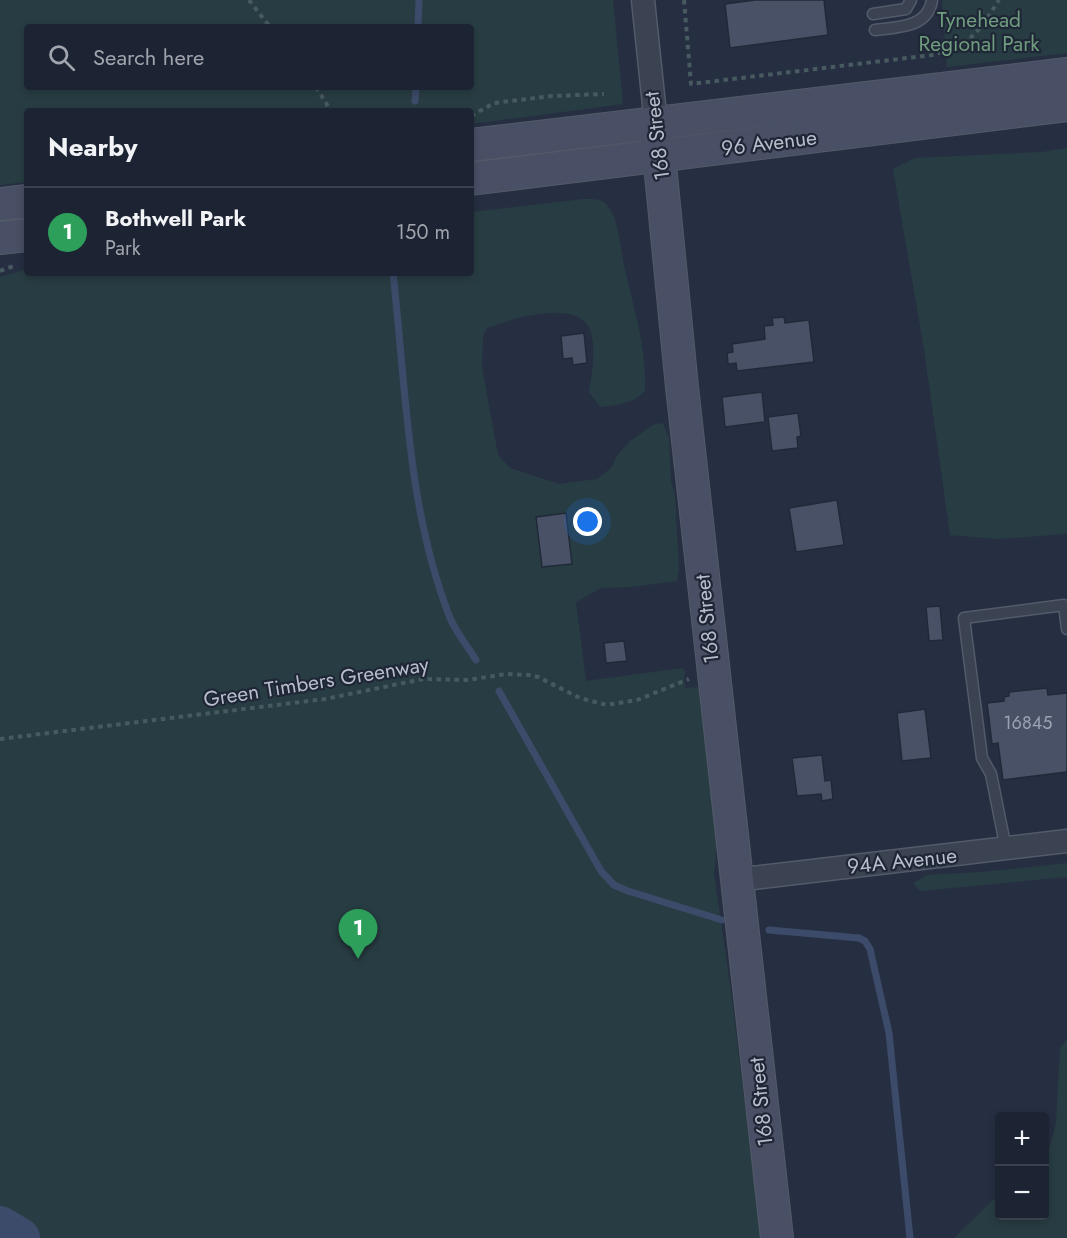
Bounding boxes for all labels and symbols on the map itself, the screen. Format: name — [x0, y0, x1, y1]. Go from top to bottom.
park label: Tynehead Regional Park — [918, 5, 1040, 59]
street label: 168 Street — [637, 90, 677, 182]
street label: 96 Avenue — [720, 122, 819, 164]
your location — [573, 507, 602, 536]
street label: 168 Street — [687, 573, 727, 665]
street label: Green Timbers Greenway — [201, 649, 432, 715]
house number: 16845 — [1004, 710, 1052, 736]
street label: 94A Avenue — [846, 840, 958, 882]
pin: 1 — [338, 910, 378, 959]
street label: 168 Street — [741, 1056, 781, 1148]

